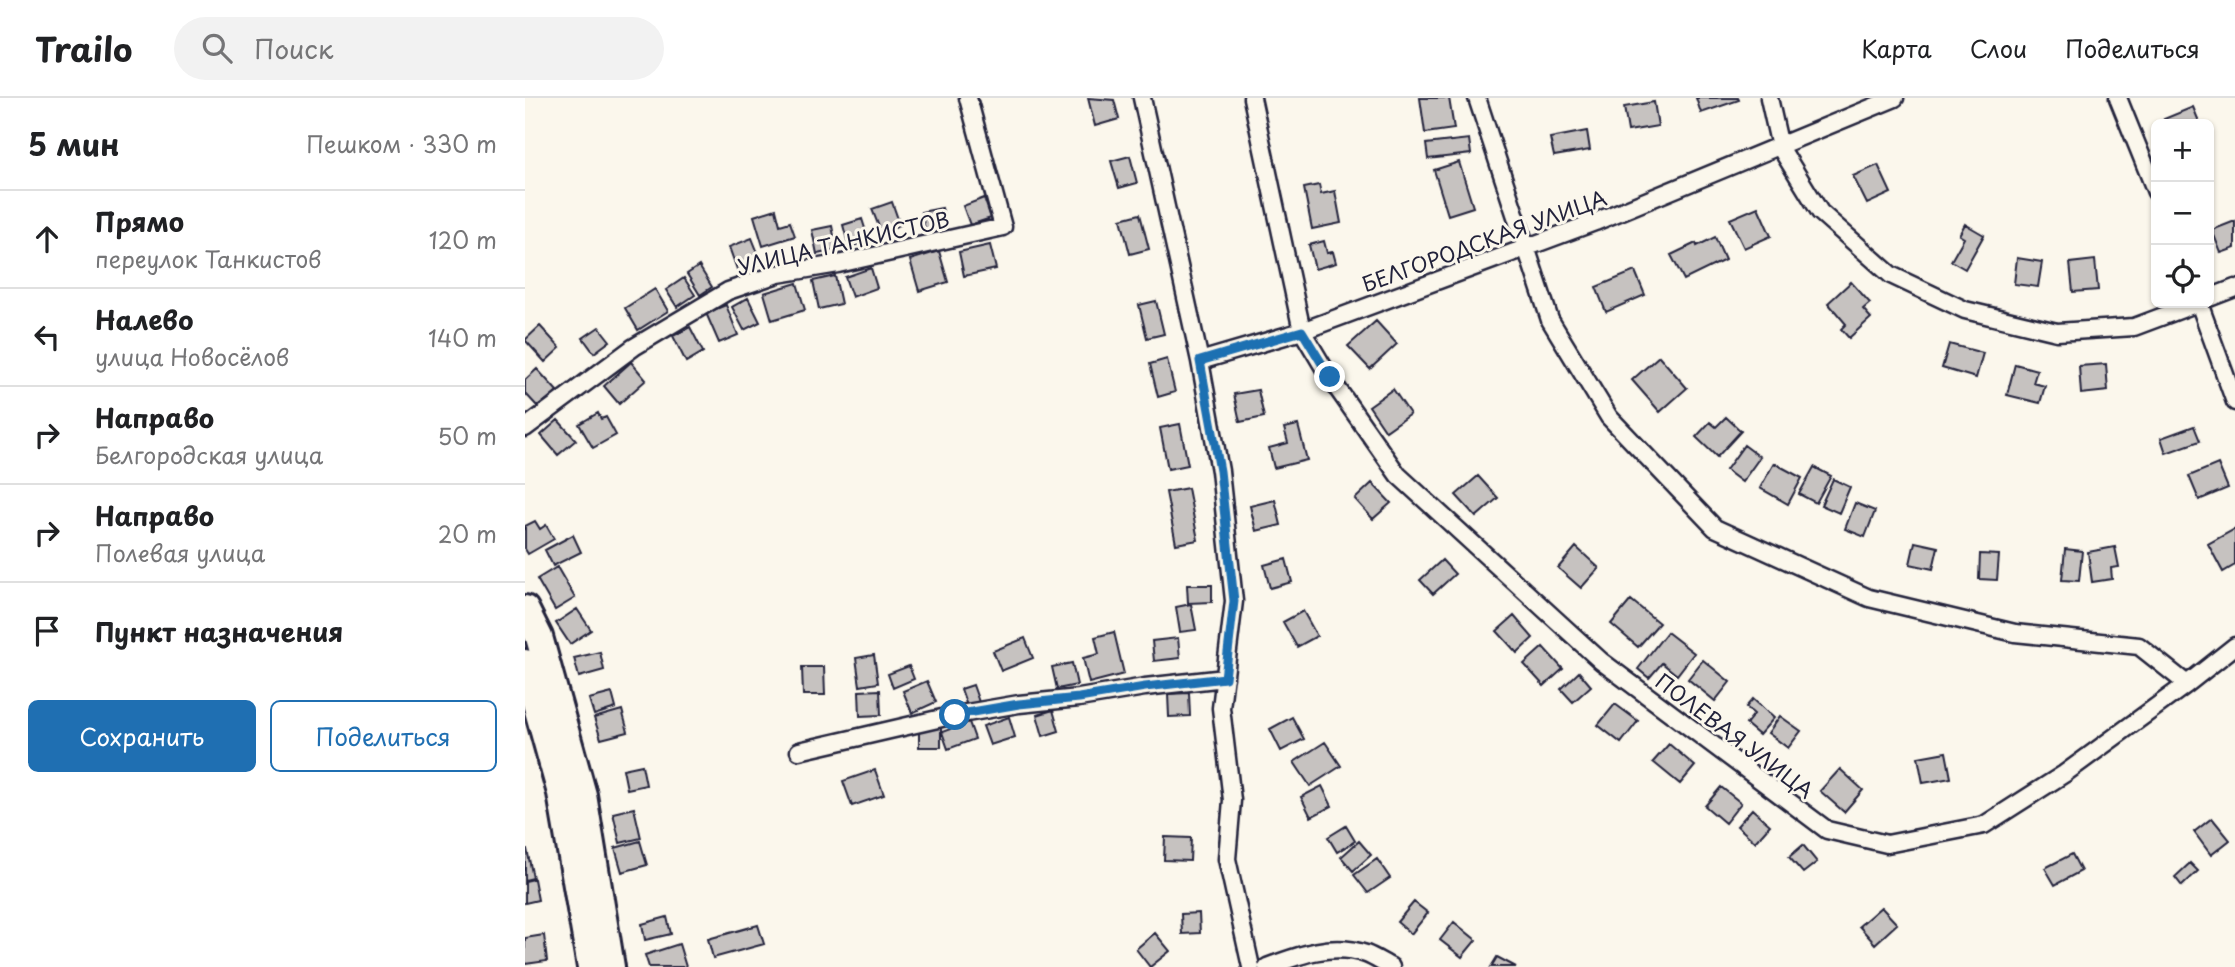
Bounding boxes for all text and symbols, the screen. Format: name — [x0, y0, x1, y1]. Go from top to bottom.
search box — [174, 17, 664, 80]
text: Trailo — [35, 23, 132, 73]
icon: search — [198, 29, 236, 67]
text: Поиск — [254, 29, 333, 68]
text: Карта — [1861, 30, 1932, 66]
text: Слои — [1970, 30, 2027, 66]
text: Поделиться — [2065, 30, 2200, 66]
map controls — [2151, 119, 2214, 308]
button: + — [2151, 119, 2214, 182]
text: 5 мин — [28, 121, 120, 166]
text: Пешком · 330 m — [306, 126, 497, 161]
street label: БЕЛГОРОДСКАЯ УЛИЦА — [1357, 181, 1611, 299]
button: − — [2151, 182, 2214, 245]
text: Прямо — [95, 202, 184, 241]
street label: УЛИЦА ТАНКИСТОВ — [734, 202, 952, 282]
icon: ahead — [28, 220, 66, 258]
text: 120 m — [429, 222, 497, 257]
text: переулок Танкистов — [95, 241, 322, 276]
button: locate — [2151, 245, 2214, 308]
text: Налево — [95, 300, 193, 339]
icon: left — [28, 318, 66, 356]
text: 140 m — [428, 320, 497, 355]
text: улица Новосёлов — [95, 339, 289, 374]
route end — [1314, 361, 1345, 392]
text: Направо — [95, 398, 214, 437]
icon: right — [28, 416, 66, 454]
text: 50 m — [437, 418, 497, 453]
text: Белгородская улица — [95, 437, 323, 472]
text: Направо — [95, 496, 214, 535]
icon: right — [28, 514, 66, 552]
text: 20 m — [438, 516, 497, 551]
text: Полевая улица — [95, 535, 265, 570]
icon: arrive — [28, 612, 66, 650]
text: Пункт назначения — [95, 612, 343, 651]
street label: ПОЛЕВАЯ УЛИЦА — [1649, 665, 1821, 805]
route start — [939, 699, 970, 730]
button: Сохранить — [28, 700, 256, 772]
button: Поделиться — [270, 700, 497, 772]

